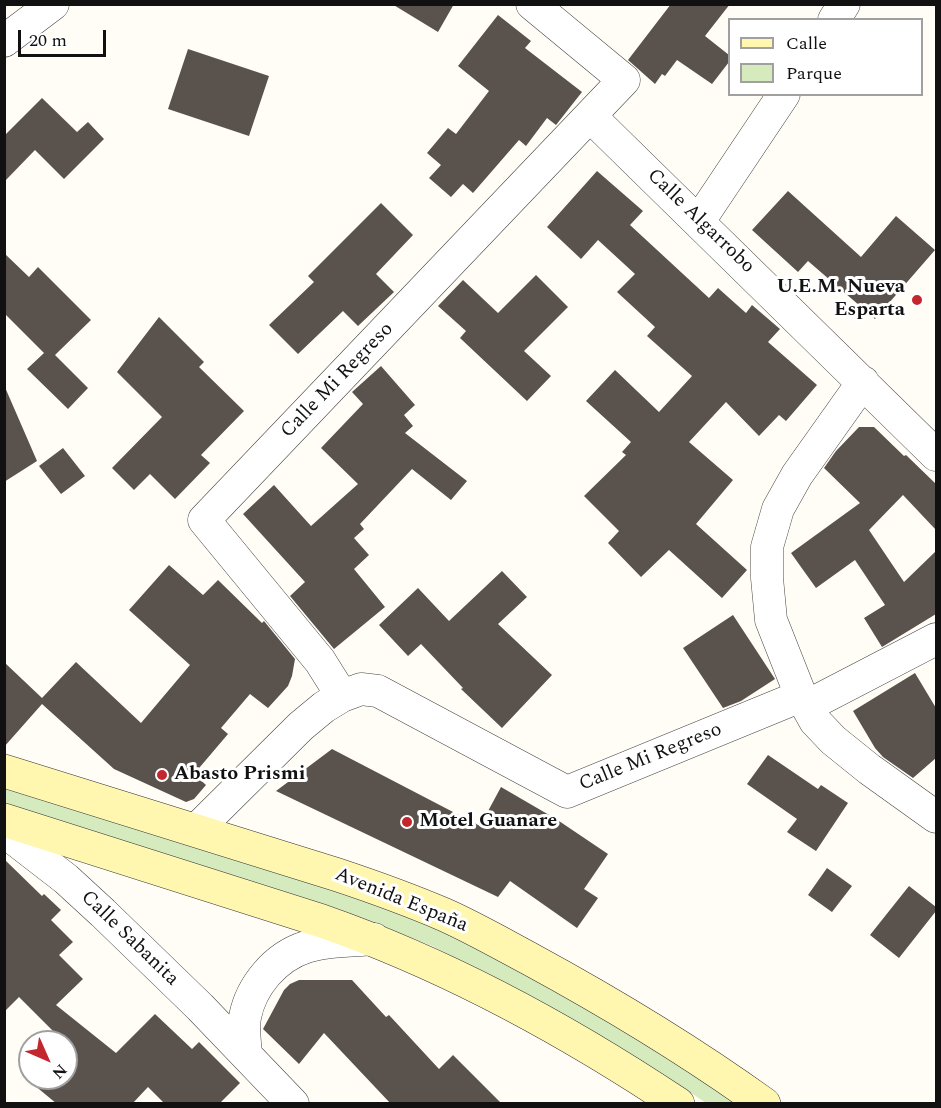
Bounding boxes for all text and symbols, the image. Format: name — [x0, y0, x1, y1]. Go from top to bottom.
scale bar — [21, 18, 110, 56]
legend — [728, 18, 923, 96]
text: 20 m — [29, 27, 67, 54]
text: Calle — [786, 30, 827, 57]
text: Parque — [786, 60, 842, 87]
street label: Calle Algarrobo — [641, 165, 759, 279]
place label: U.E.M. Nueva Esparta — [776, 276, 905, 323]
marker: U.E.M. Nueva Esparta — [910, 293, 924, 307]
street label: Calle Mi Regreso — [277, 318, 399, 444]
street label: Calle Mi Regreso — [576, 718, 726, 798]
place label: Abasto Prismi — [174, 763, 305, 787]
marker: Abasto Prismi — [155, 768, 169, 782]
place label: Motel Guanare — [419, 810, 557, 834]
marker: Motel Guanare — [400, 815, 414, 829]
street label: Avenida España — [331, 863, 471, 939]
street label: Calle Sabanita — [75, 886, 183, 992]
north arrow — [18, 1030, 78, 1090]
text: N — [46, 1058, 72, 1084]

